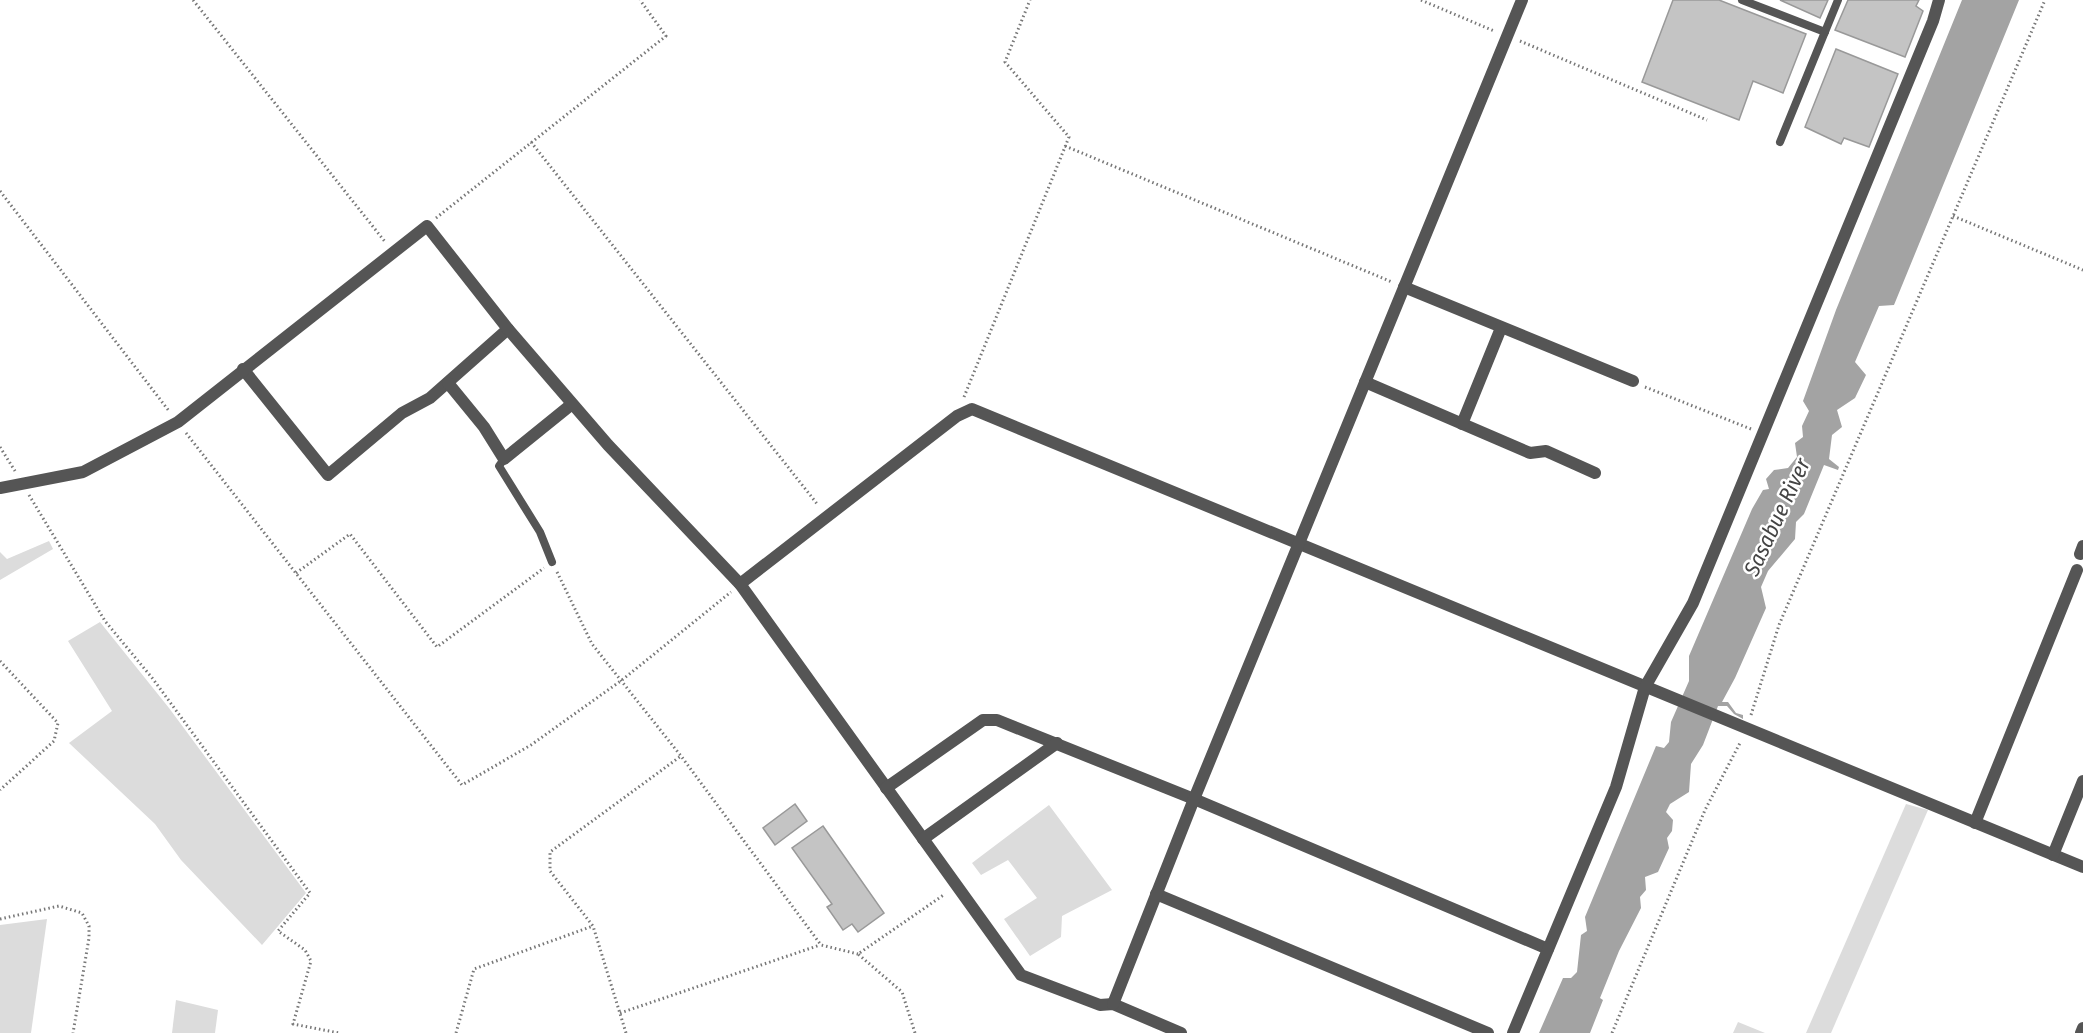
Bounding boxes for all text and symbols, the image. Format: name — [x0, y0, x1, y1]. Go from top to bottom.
water label: Sasabue River — [1738, 453, 1817, 581]

